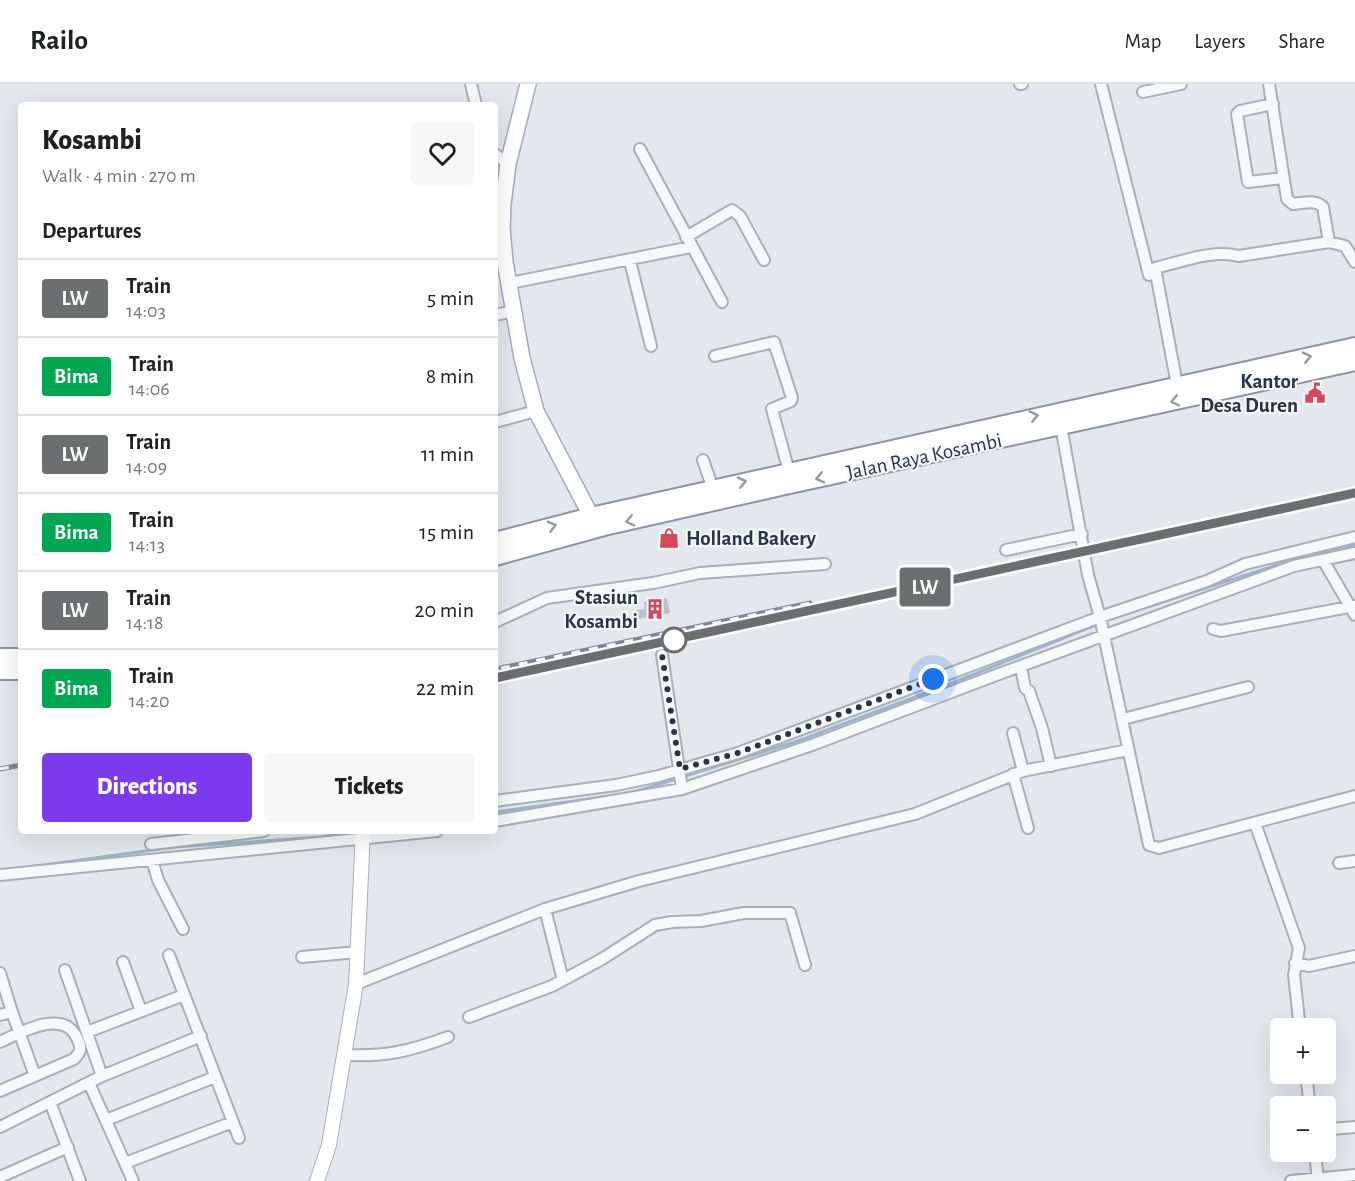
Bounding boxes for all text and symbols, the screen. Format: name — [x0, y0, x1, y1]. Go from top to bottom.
text: Railo — [30, 27, 88, 55]
text: Map — [1125, 31, 1161, 52]
text: Layers — [1194, 31, 1245, 52]
text: Share — [1278, 31, 1325, 52]
button: heart — [411, 122, 474, 185]
text: Kosambi — [42, 127, 142, 155]
text: Walk · 4 min · 270 m — [42, 166, 196, 186]
text: Departures — [42, 220, 142, 242]
text: Train — [126, 275, 171, 297]
text: 5 min — [427, 287, 474, 309]
text: LW — [62, 288, 88, 309]
text: 14:03 — [126, 301, 166, 321]
one-way arrow — [1302, 351, 1312, 364]
text: Train — [129, 353, 174, 375]
text: 8 min — [426, 365, 474, 387]
text: Bima — [54, 366, 99, 387]
place label: Kantor Desa Duren — [1200, 371, 1299, 416]
text: 14:06 — [129, 379, 170, 399]
public building icon: Kantor Desa Duren — [1303, 381, 1327, 405]
one-way arrow — [1170, 394, 1180, 407]
one-way arrow — [1029, 410, 1039, 423]
street label: Jalan Raya Kosambi — [844, 430, 1004, 483]
text: Train — [126, 431, 171, 453]
text: 11 min — [421, 443, 474, 465]
text: LW — [62, 444, 88, 465]
text: 14:09 — [126, 457, 167, 477]
one-way arrow — [815, 471, 825, 484]
one-way arrow — [736, 477, 746, 490]
text: Train — [129, 509, 174, 531]
one-way arrow — [625, 514, 635, 527]
text: 15 min — [419, 521, 474, 543]
one-way arrow — [546, 521, 556, 534]
text: Bima — [54, 522, 99, 543]
shop icon: Holland Bakery — [657, 526, 681, 550]
place label: Holland Bakery — [686, 528, 817, 549]
text: 14:13 — [129, 535, 165, 555]
line badge: LW — [898, 568, 952, 606]
text: LW — [912, 577, 938, 598]
text: Train — [126, 587, 171, 609]
place label: Stasiun Kosambi — [564, 587, 638, 632]
building icon: Stasiun Kosambi — [643, 597, 667, 621]
text: 20 min — [414, 599, 474, 621]
text: LW — [62, 600, 88, 621]
text: 14:18 — [126, 613, 163, 633]
unlabelled marker — [661, 627, 687, 653]
your location — [918, 664, 948, 694]
text: Train — [129, 665, 174, 687]
text: 22 min — [416, 677, 474, 699]
text: Bima — [54, 678, 99, 699]
text: 14:20 — [129, 691, 169, 711]
button: Directions — [42, 753, 252, 822]
button: Tickets — [264, 753, 474, 822]
map controls — [1270, 1018, 1336, 1162]
button: + — [1270, 1018, 1336, 1084]
button: − — [1270, 1096, 1336, 1162]

